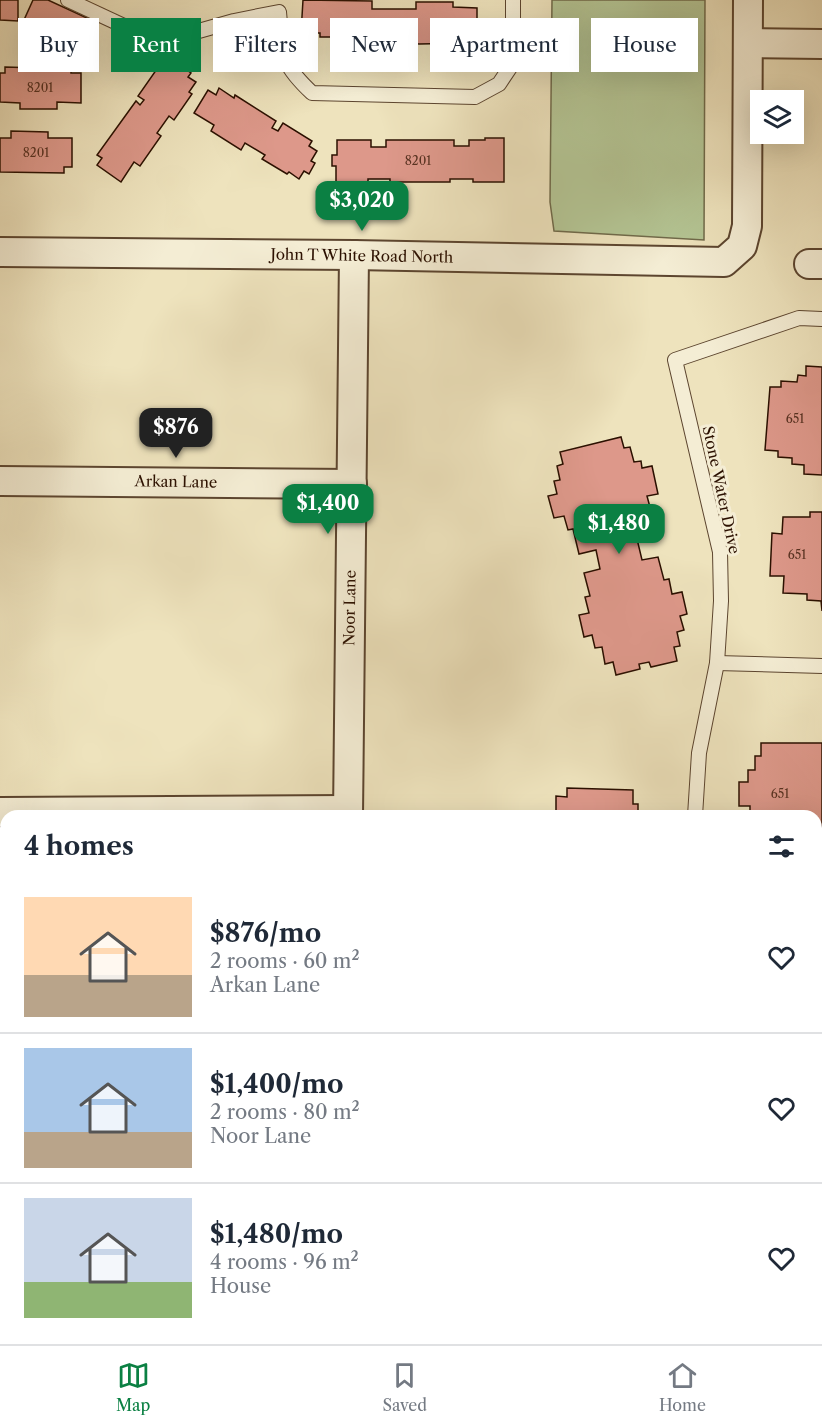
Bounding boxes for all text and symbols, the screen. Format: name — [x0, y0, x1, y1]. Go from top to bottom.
chip: Buy — [18, 18, 99, 72]
chip: Rent — [111, 18, 201, 72]
chip: Filters — [213, 18, 318, 72]
chip: New — [330, 18, 418, 72]
chip: Apartment — [430, 18, 579, 72]
chip: House — [591, 18, 698, 72]
house number: 8201 — [27, 80, 53, 95]
map controls — [750, 90, 804, 144]
button: layers — [750, 90, 804, 144]
house number: 8201 — [23, 145, 49, 160]
house number: 8201 — [405, 153, 431, 168]
pin: $3,020 — [313, 181, 411, 232]
text: $3,020 — [329, 188, 395, 212]
street label: John T White Road North — [268, 244, 454, 267]
pin: $876 — [140, 408, 212, 459]
house number: 651 — [786, 411, 804, 426]
text: $876 — [153, 415, 199, 439]
street label: Stone Water Drive — [699, 424, 744, 556]
street label: Arkan Lane — [134, 471, 217, 492]
pin: $1,400 — [279, 484, 377, 535]
text: $1,400 — [297, 491, 360, 515]
pin: $1,480 — [570, 504, 668, 555]
text: $1,480 — [588, 511, 650, 535]
house number: 651 — [788, 547, 806, 562]
street label: Noor Lane — [339, 570, 360, 646]
house number: 651 — [771, 786, 789, 801]
text: 4 homes — [24, 830, 134, 862]
icon: filters — [765, 830, 798, 863]
text: $876/mo — [210, 917, 321, 949]
icon: home — [72, 921, 144, 993]
icon: heart — [765, 941, 798, 974]
text: 2 rooms · 60 m² — [210, 949, 360, 973]
text: Arkan Lane — [210, 973, 320, 997]
text: $1,400/mo — [210, 1068, 344, 1100]
icon: home — [72, 1072, 144, 1144]
icon: heart — [765, 1092, 798, 1125]
text: 2 rooms · 80 m² — [210, 1100, 360, 1124]
text: Noor Lane — [210, 1124, 311, 1148]
text: $1,480/mo — [210, 1218, 343, 1250]
icon: home — [72, 1222, 144, 1294]
icon: heart — [765, 1242, 798, 1275]
text: 4 rooms · 96 m² — [210, 1250, 359, 1274]
text: House — [210, 1274, 271, 1298]
tab: Map — [116, 1359, 150, 1415]
tab: Saved — [382, 1359, 427, 1415]
tab: Home — [659, 1359, 706, 1415]

